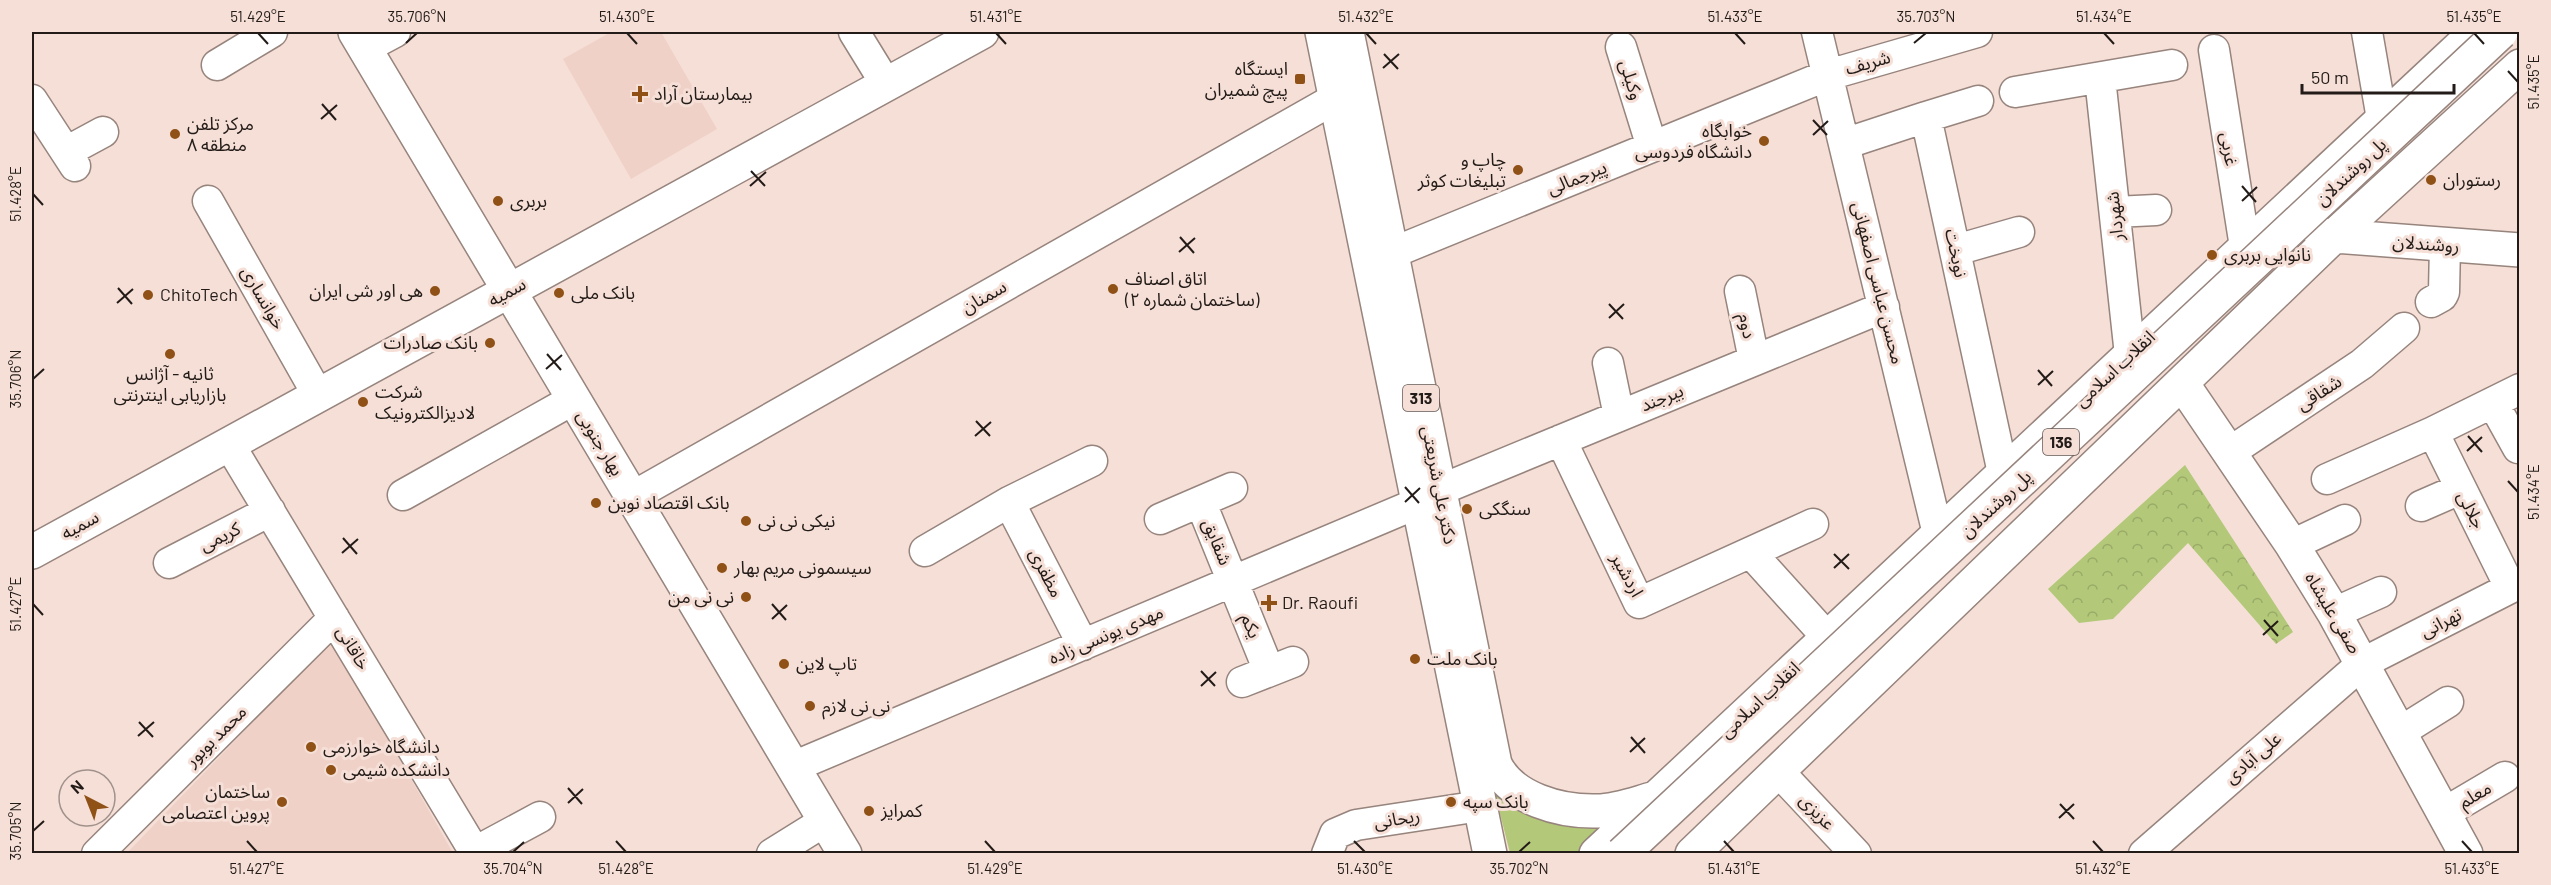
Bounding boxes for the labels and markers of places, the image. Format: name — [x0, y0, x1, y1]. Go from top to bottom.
place label: ایستگاه پیچ شمیران — [1205, 57, 1288, 103]
marker: ایستگاه پیچ شمیران — [1293, 72, 1307, 86]
place label: بیمارستان آراد — [654, 82, 753, 105]
marker: بیمارستان آراد — [631, 85, 649, 103]
place label: مرکز تلفن منطقه ۸ — [187, 112, 254, 155]
place label: خوابگاه دانشگاه فردوسی — [1635, 119, 1752, 163]
marker: مرکز تلفن منطقه ۸ — [168, 127, 182, 141]
marker: خوابگاه دانشگاه فردوسی — [1757, 134, 1771, 148]
place label: چاپ و تبلیغات کوثر — [1417, 148, 1506, 192]
marker: چاپ و تبلیغات کوثر — [1511, 163, 1525, 177]
place label: رستوران — [2443, 168, 2501, 191]
marker: رستوران — [2424, 173, 2438, 187]
place label: بربری — [510, 189, 547, 212]
marker: بربری — [491, 194, 505, 208]
place label: نانوایی بربری — [2224, 243, 2311, 266]
marker: نانوایی بربری — [2205, 248, 2219, 262]
place label: اتاق اصناف (ساختمان شماره ۲) — [1124, 267, 1260, 311]
place label: هی اور شی ایران — [309, 279, 423, 302]
place label: بانک ملی — [571, 281, 635, 304]
marker: اتاق اصناف (ساختمان شماره ۲) — [1106, 282, 1120, 296]
place label: ChitoTech — [160, 283, 238, 305]
marker: هی اور شی ایران — [428, 284, 442, 298]
marker: بانک ملی — [552, 286, 566, 300]
marker: ChitoTech — [141, 288, 155, 302]
place label: بانک صادرات — [384, 331, 478, 354]
marker: بانک صادرات — [483, 336, 497, 350]
marker: ثانیه - آژانس بازاریابی اینترنتی — [163, 347, 177, 361]
place label: ثانیه - آژانس بازاریابی اینترنتی — [114, 362, 226, 406]
place label: شرکت لادیزالکترونیک — [375, 380, 475, 424]
marker: شرکت لادیزالکترونیک — [356, 395, 370, 409]
place label: بانک اقتصاد نوین — [608, 491, 729, 514]
marker: بانک اقتصاد نوین — [589, 496, 603, 510]
place label: سنگکی — [1479, 497, 1531, 520]
marker: سنگکی — [1460, 502, 1474, 516]
place label: نیکی نی نی — [758, 509, 835, 532]
marker: نیکی نی نی — [739, 514, 753, 528]
place label: سیسمونی مریم بهار — [733, 556, 872, 581]
marker: سیسمونی مریم بهار — [715, 561, 729, 575]
place label: نی نی من — [668, 585, 734, 608]
marker: نی نی من — [739, 590, 753, 604]
place label: Dr. Raoufi — [1282, 591, 1358, 613]
marker: Dr. Raoufi — [1260, 594, 1278, 612]
place label: بانک ملت — [1427, 647, 1498, 669]
place label: تاپ لاین — [796, 652, 857, 676]
marker: بانک ملت — [1408, 652, 1422, 666]
marker: تاپ لاین — [777, 657, 791, 671]
place label: نی نی لازم — [822, 694, 890, 720]
marker: نی نی لازم — [803, 699, 817, 713]
place label: دانشگاه خوارزمی — [323, 735, 440, 758]
marker: دانشگاه خوارزمی — [304, 740, 318, 754]
place label: دانشکده شیمی — [343, 758, 450, 781]
marker: دانشکده شیمی — [324, 763, 338, 777]
place label: ساختمان پروین اعتصامی — [162, 780, 270, 824]
place label: بانک سپه — [1463, 790, 1529, 813]
marker: ساختمان پروین اعتصامی — [275, 795, 289, 809]
marker: بانک سپه — [1444, 795, 1458, 809]
place label: کمرایز — [880, 799, 923, 822]
marker: کمرایز — [862, 804, 876, 818]

